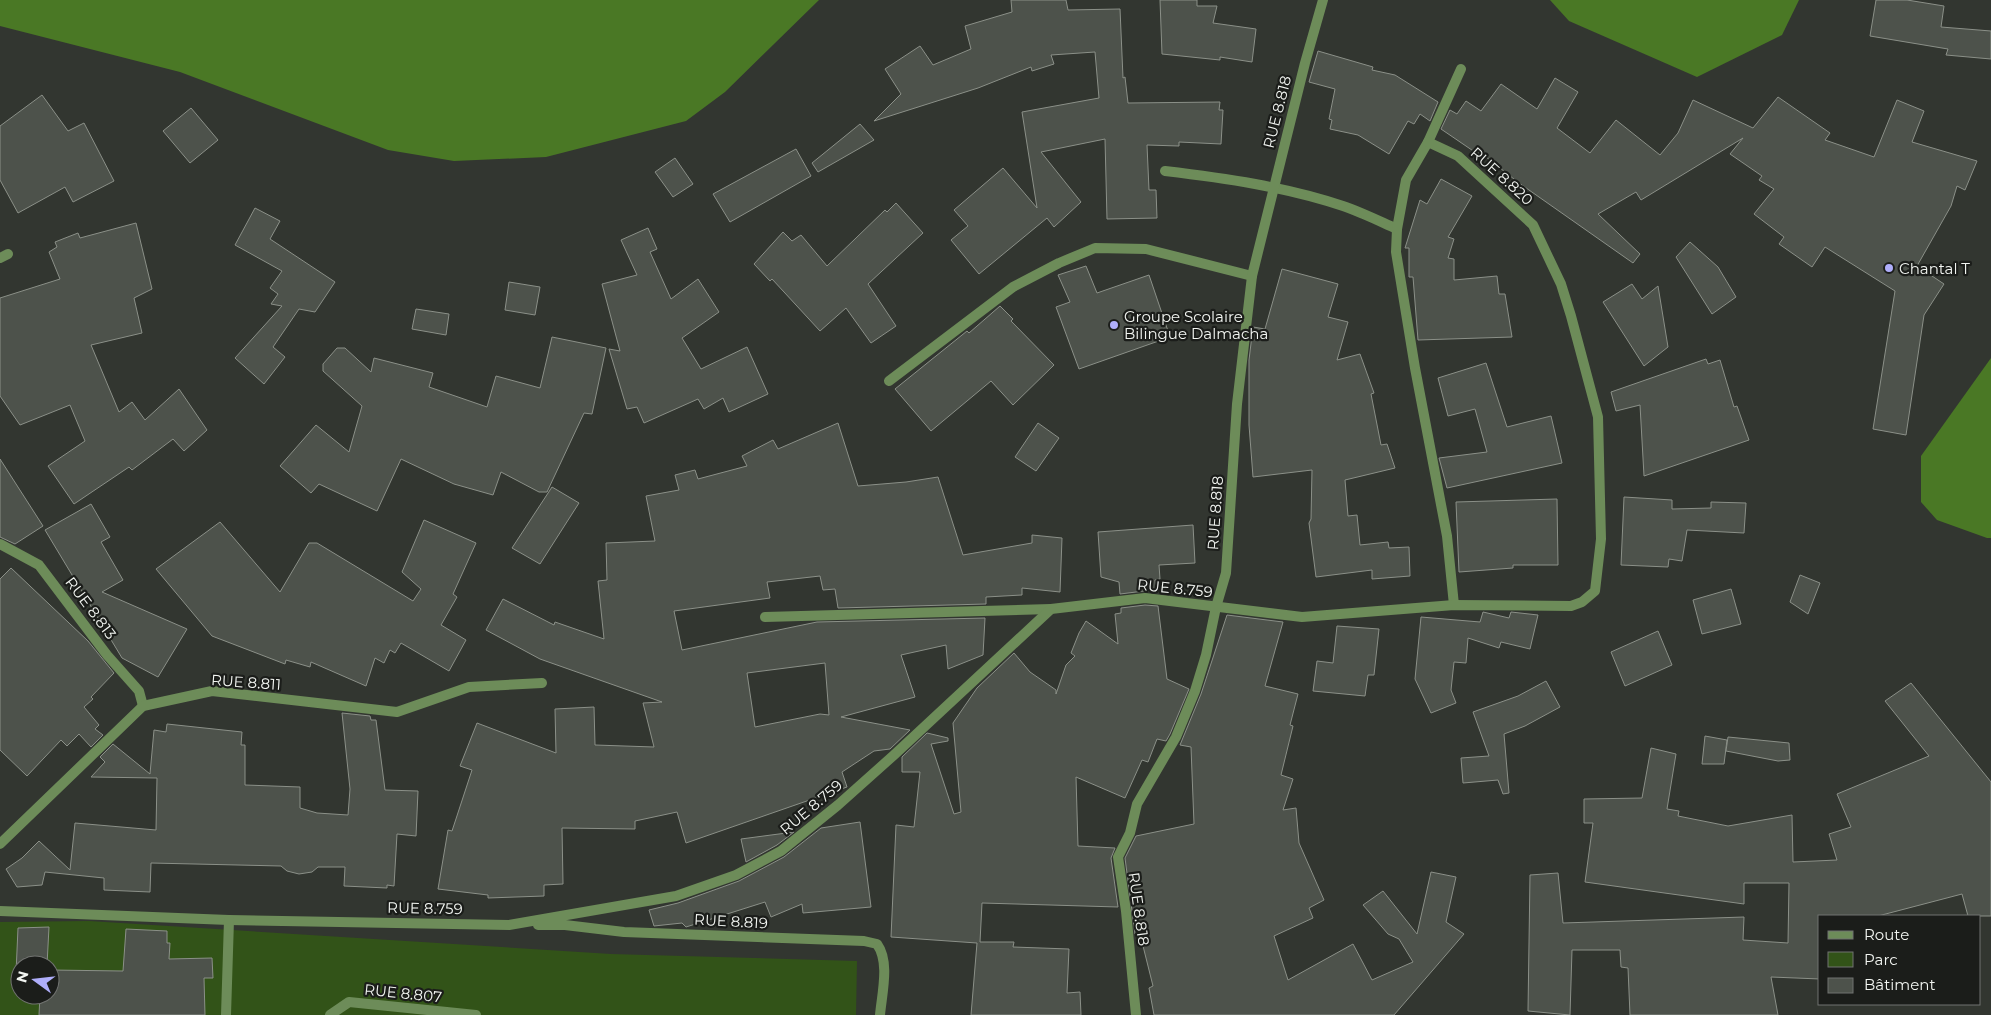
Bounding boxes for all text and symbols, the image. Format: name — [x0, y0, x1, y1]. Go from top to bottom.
street label: RUE 8.818 — [1259, 74, 1295, 150]
street label: RUE 8.820 — [1467, 143, 1537, 209]
place label: Chantal T — [1899, 259, 1970, 278]
marker: Chantal T — [1883, 262, 1895, 274]
place label: Groupe Scolaire Bilingue Dalmacha — [1124, 307, 1268, 343]
marker: Groupe Scolaire Bilingue Dalmacha — [1108, 319, 1120, 331]
street label: RUE 8.818 — [1203, 475, 1227, 551]
street label: RUE 8.813 — [61, 573, 121, 643]
street label: RUE 8.759 — [1136, 575, 1214, 601]
street label: RUE 8.811 — [210, 670, 282, 694]
street label: RUE 8.759 — [776, 775, 846, 839]
street label: RUE 8.818 — [1124, 871, 1154, 947]
street label: RUE 8.759 — [387, 898, 463, 918]
street label: RUE 8.819 — [694, 910, 768, 932]
legend — [1818, 915, 1981, 1005]
text: Route — [1864, 925, 1909, 944]
text: Parc — [1864, 950, 1898, 969]
north arrow — [10, 955, 60, 1005]
text: N — [12, 969, 33, 984]
text: Bâtiment — [1864, 975, 1936, 994]
street label: RUE 8.807 — [363, 979, 443, 1007]

